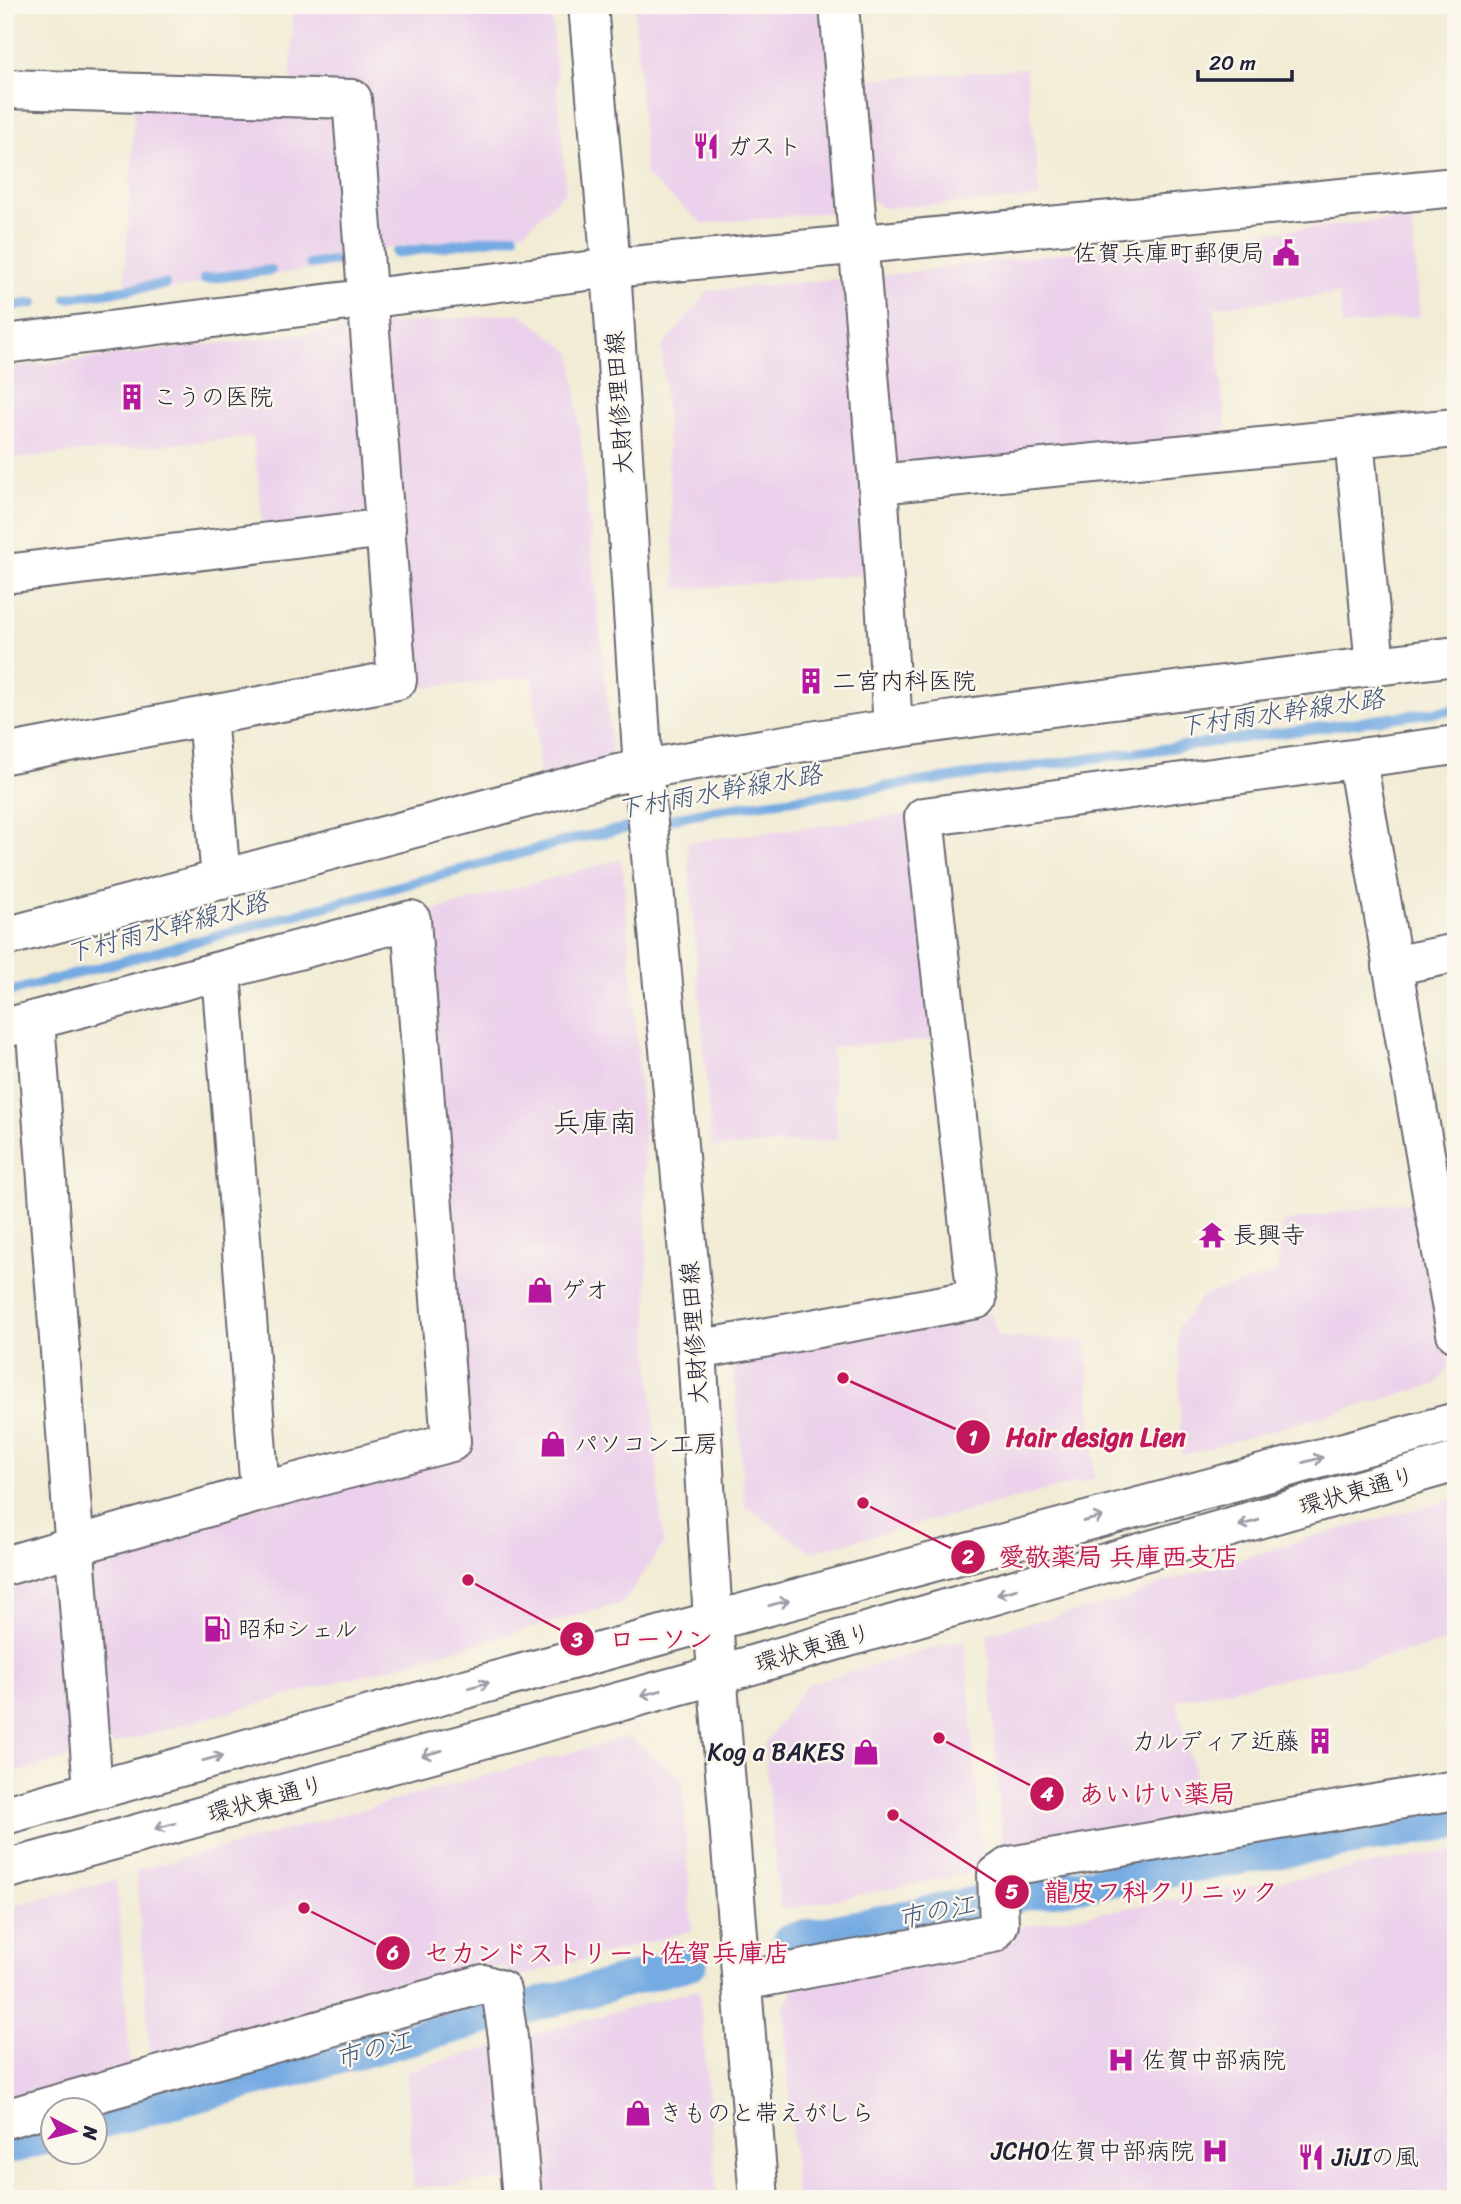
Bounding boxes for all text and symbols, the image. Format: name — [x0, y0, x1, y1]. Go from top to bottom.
scale bar — [1198, 38, 1293, 82]
text: 20 m — [1209, 44, 1256, 82]
place label: ガスト — [727, 125, 801, 167]
restaurant icon: ガスト — [691, 131, 721, 161]
place label: 佐賀兵庫町郵便局 — [1073, 232, 1265, 274]
public building icon: 佐賀兵庫町郵便局 — [1271, 238, 1301, 268]
street label: 大財修理田線 — [593, 330, 645, 476]
place label: こうの医院 — [153, 376, 273, 418]
building icon: こうの医院 — [117, 382, 147, 412]
place label: 二宮内科医院 — [832, 660, 976, 702]
building icon: 二宮内科医院 — [796, 666, 826, 696]
water label: 下村雨水幹線水路 — [1175, 674, 1389, 749]
water label: 下村雨水幹線水路 — [613, 750, 827, 832]
water label: 下村雨水幹線水路 — [61, 877, 275, 976]
district label: 兵庫南 — [553, 1098, 637, 1147]
place label: 長興寺 — [1233, 1214, 1305, 1256]
temple icon: 長興寺 — [1197, 1220, 1227, 1250]
street label: 大財修理田線 — [668, 1260, 720, 1406]
place label: ゲオ — [561, 1269, 609, 1311]
shop icon: ゲオ — [525, 1275, 555, 1305]
callout: Hair design Lien — [955, 1414, 1201, 1461]
text: Hair design Lien — [1006, 1414, 1187, 1460]
text: 1 — [968, 1419, 978, 1457]
place label: パソコン工房 — [574, 1423, 718, 1465]
shop icon: パソコン工房 — [538, 1429, 568, 1459]
one-way arrow — [1301, 1453, 1324, 1466]
street label: 環状東通り — [1294, 1454, 1420, 1528]
one-way arrow — [1081, 1512, 1104, 1525]
one-way arrow — [1238, 1517, 1260, 1530]
callout: 愛敬薬局 兵庫西支店 — [950, 1533, 1254, 1580]
text: 愛敬薬局 兵庫西支店 — [999, 1534, 1239, 1580]
text: 2 — [961, 1538, 974, 1576]
one-way arrow — [996, 1587, 1018, 1600]
one-way arrow — [767, 1596, 789, 1609]
place label: 昭和シェル — [238, 1608, 358, 1650]
street label: 環状東通り — [750, 1611, 876, 1685]
fuel station icon: 昭和シェル — [202, 1614, 232, 1644]
callout: ローソン — [560, 1616, 727, 1663]
text: ローソン — [609, 1616, 713, 1662]
text: 3 — [570, 1621, 583, 1659]
one-way arrow — [468, 1677, 490, 1690]
one-way arrow — [640, 1687, 663, 1700]
place label: カルディア近藤 — [1132, 1720, 1299, 1762]
building icon: カルディア近藤 — [1305, 1726, 1335, 1756]
place label: Kog a BAKES — [708, 1731, 845, 1773]
shop icon: Kog a BAKES — [851, 1737, 881, 1767]
one-way arrow — [421, 1747, 444, 1760]
one-way arrow — [201, 1750, 223, 1763]
street label: 環状東通り — [203, 1763, 329, 1835]
callout: あいけい薬局 — [1030, 1771, 1249, 1818]
text: あいけい薬局 — [1079, 1771, 1235, 1817]
text: 4 — [1039, 1775, 1054, 1813]
one-way arrow — [154, 1821, 176, 1834]
callout: 龍皮フ科クリニック — [995, 1868, 1292, 1915]
text: 龍皮フ科クリニック — [1044, 1869, 1278, 1915]
text: 5 — [1006, 1873, 1019, 1911]
water label: 市の江 — [893, 1881, 980, 1941]
callout: セカンドストリート佐賀兵庫店 — [376, 1929, 803, 1976]
text: セカンドストリート佐賀兵庫店 — [424, 1930, 790, 1976]
text: 6 — [386, 1934, 399, 1972]
water label: 市の江 — [329, 2016, 418, 2081]
place label: 佐賀中部病院 — [1142, 2039, 1286, 2081]
hospital icon: 佐賀中部病院 — [1106, 2045, 1136, 2075]
place label: きものと帯えがしら — [659, 2092, 875, 2134]
north arrow — [38, 2096, 108, 2166]
shop icon: きものと帯えがしら — [623, 2098, 653, 2128]
text: N — [73, 2123, 108, 2142]
place label: JCHO佐賀中部病院 — [990, 2130, 1194, 2172]
hospital icon: JCHO佐賀中部病院 — [1200, 2136, 1230, 2166]
place label: JiJIの風 — [1331, 2136, 1419, 2178]
restaurant icon: JiJIの風 — [1296, 2142, 1326, 2172]

